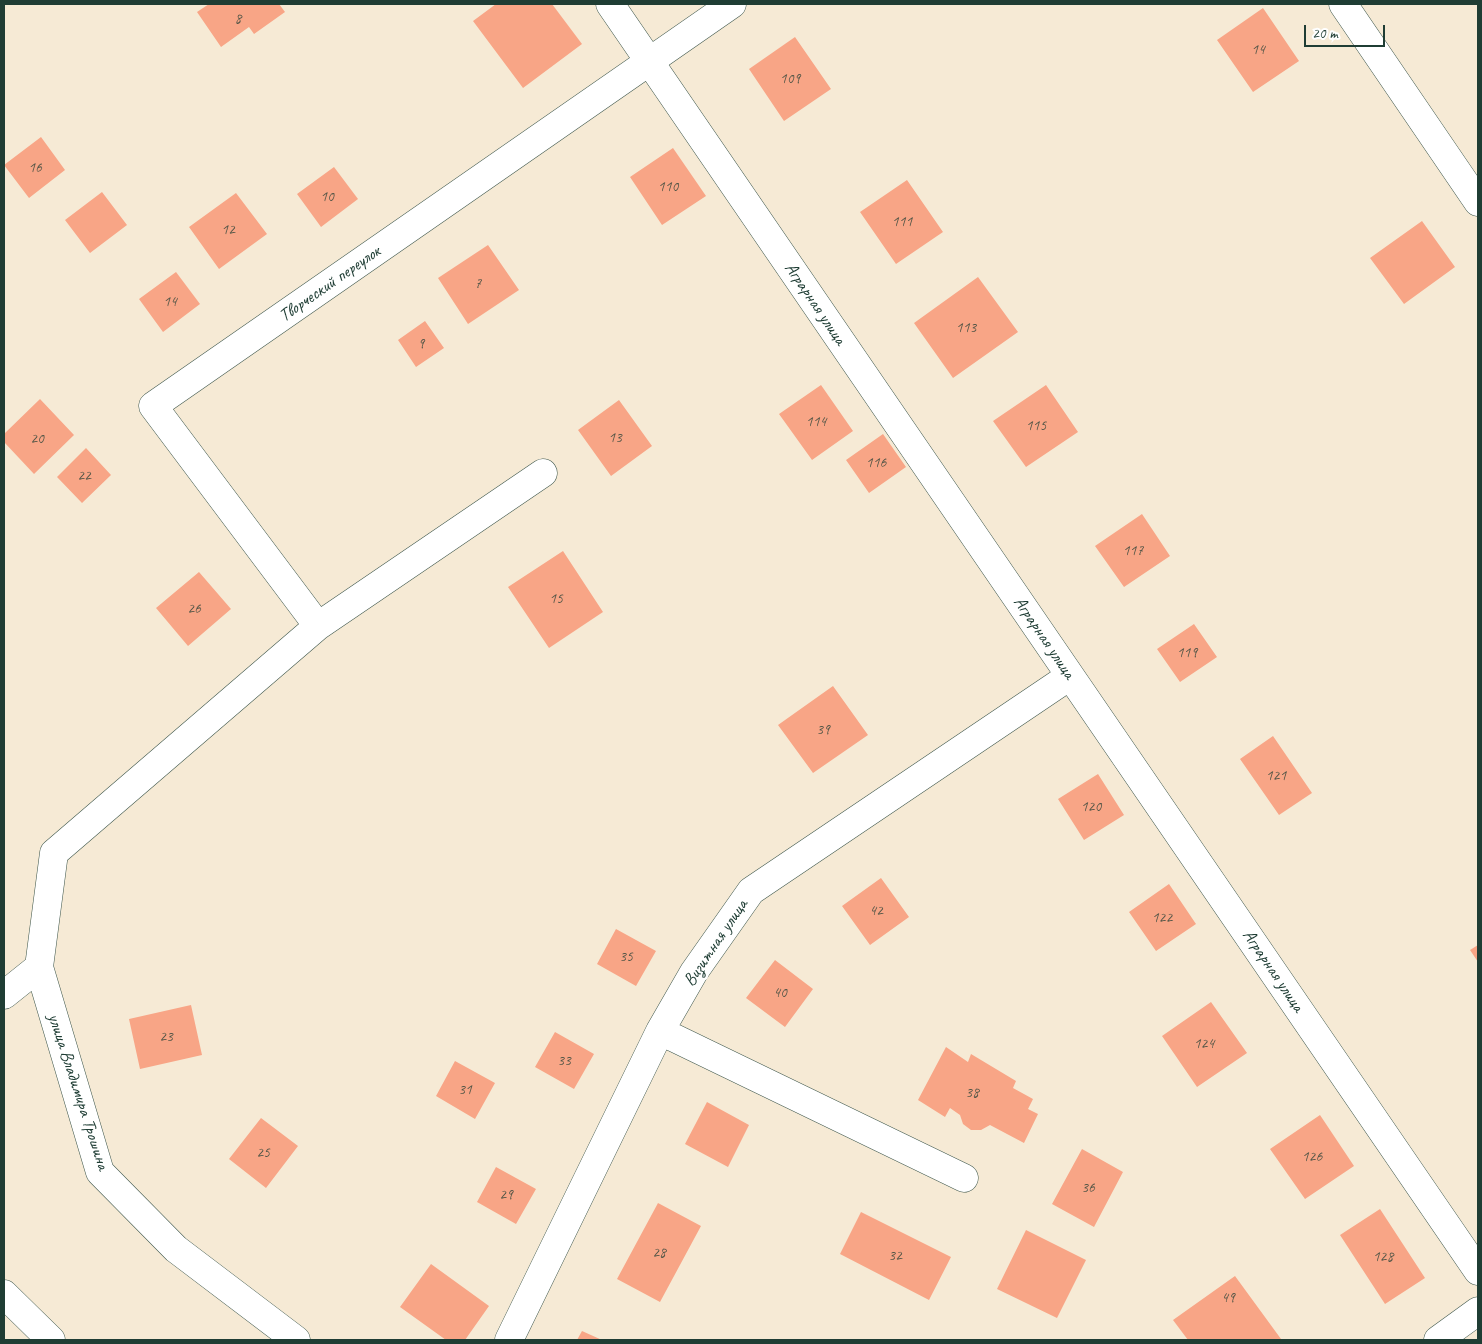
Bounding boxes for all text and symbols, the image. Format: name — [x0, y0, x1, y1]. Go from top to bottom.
house number: 8 — [235, 10, 241, 28]
scale bar — [1307, 15, 1388, 47]
text: 20 m — [1312, 24, 1338, 43]
house number: 14 — [1251, 41, 1265, 59]
house number: 109 — [780, 70, 800, 88]
house number: 16 — [28, 159, 42, 177]
house number: 110 — [658, 178, 678, 196]
house number: 10 — [320, 188, 334, 206]
house number: 111 — [892, 213, 912, 231]
house number: 12 — [221, 221, 235, 239]
street label: Творческий переулок — [275, 241, 385, 327]
street label: Аграрная улица — [779, 258, 851, 350]
house number: 7 — [475, 275, 481, 293]
house number: 14 — [163, 293, 177, 311]
house number: 113 — [956, 319, 976, 337]
house number: 9 — [418, 335, 424, 353]
house number: 114 — [806, 413, 826, 431]
house number: 115 — [1026, 417, 1046, 435]
house number: 13 — [608, 429, 622, 447]
house number: 20 — [30, 430, 44, 448]
house number: 116 — [866, 454, 886, 472]
house number: 22 — [77, 467, 91, 485]
house number: 117 — [1123, 542, 1143, 560]
house number: 15 — [549, 590, 563, 608]
street label: Аграрная улица — [1008, 592, 1080, 684]
house number: 26 — [187, 600, 201, 618]
house number: 119 — [1177, 644, 1197, 662]
house number: 39 — [816, 721, 830, 739]
house number: 121 — [1266, 767, 1286, 785]
house number: 120 — [1081, 798, 1101, 816]
street label: Визитная улица — [679, 895, 753, 991]
house number: 42 — [869, 902, 883, 920]
house number: 122 — [1152, 909, 1172, 927]
street label: Аграрная улица — [1237, 925, 1309, 1017]
house number: 35 — [619, 948, 633, 966]
house number: 40 — [773, 984, 787, 1002]
street label: улица Владимира Трошина — [42, 1011, 114, 1173]
house number: 23 — [159, 1028, 173, 1046]
house number: 124 — [1194, 1035, 1214, 1053]
house number: 33 — [557, 1052, 571, 1070]
house number: 31 — [458, 1081, 472, 1099]
house number: 38 — [965, 1084, 979, 1102]
house number: 25 — [256, 1144, 270, 1162]
house number: 126 — [1302, 1148, 1322, 1166]
house number: 36 — [1081, 1179, 1095, 1197]
house number: 29 — [499, 1186, 513, 1204]
house number: 28 — [652, 1244, 666, 1262]
house number: 32 — [888, 1247, 902, 1265]
house number: 128 — [1373, 1248, 1393, 1266]
house number: 49 — [1221, 1289, 1235, 1307]

